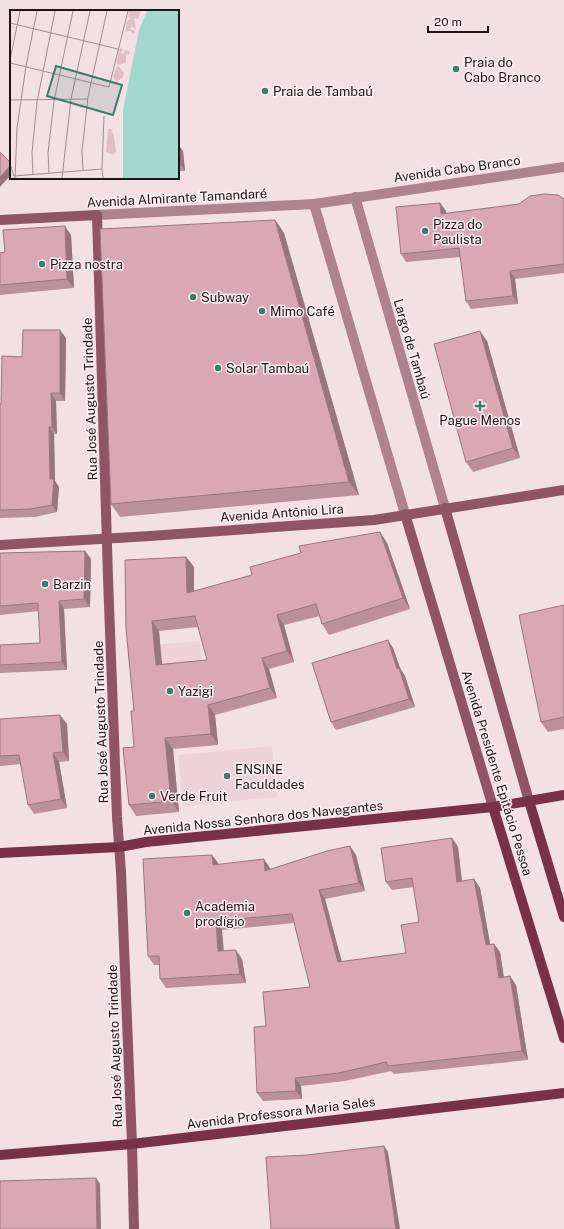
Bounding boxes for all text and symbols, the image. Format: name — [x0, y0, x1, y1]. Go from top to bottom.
scale bar — [428, 8, 488, 34]
inset map — [10, 10, 179, 179]
text: 20 m — [434, 15, 462, 29]
place label: Praia do Cabo Branco — [464, 55, 541, 85]
marker: Praia do Cabo Branco — [451, 64, 461, 74]
place label: Praia de Tambaú — [273, 84, 373, 99]
marker: Praia de Tambaú — [260, 86, 270, 96]
street label: Avenida Cabo Branco — [393, 153, 521, 185]
street label: Avenida Almirante Tamandaré — [86, 186, 268, 210]
place label: Pizza do Paulista — [433, 217, 482, 247]
marker: Pizza do Paulista — [420, 226, 430, 236]
place label: Pizza nostra — [50, 257, 123, 272]
marker: Pizza nostra — [37, 259, 47, 269]
place label: Subway — [201, 290, 249, 305]
marker: Subway — [188, 292, 198, 302]
street label: Largo de Tambaú — [391, 297, 433, 401]
place label: Mimo Café — [270, 304, 335, 319]
marker: Mimo Café — [257, 306, 267, 316]
street label: Rua José Augusto Trindade — [80, 317, 100, 481]
place label: Solar Tambaú — [226, 361, 309, 376]
marker: Solar Tambaú — [213, 363, 223, 373]
marker: Pague Menos — [475, 401, 485, 411]
place label: Pague Menos — [439, 413, 521, 428]
street label: Avenida Antônio Lira — [220, 501, 344, 525]
place label: Barzin — [53, 577, 91, 592]
marker: Barzin — [40, 579, 50, 589]
street label: Rua José Augusto Trindade — [91, 640, 111, 804]
street label: Avenida Presidente Epitácio Pessoa — [459, 669, 535, 877]
place label: Yazigi — [178, 684, 213, 699]
marker: Yazigi — [165, 686, 175, 696]
place label: ENSINE Faculdades — [235, 762, 305, 792]
marker: ENSINE Faculdades — [222, 771, 232, 781]
place label: Verde Fruit — [160, 789, 227, 804]
marker: Verde Fruit — [147, 791, 157, 801]
street label: Avenida Nossa Senhora dos Navegantes — [142, 798, 384, 838]
place label: Academia prodígio — [195, 899, 255, 929]
marker: Academia prodígio — [182, 908, 192, 918]
street label: Rua José Augusto Trindade — [105, 964, 125, 1128]
street label: Avenida Professora Maria Sales — [186, 1094, 376, 1132]

